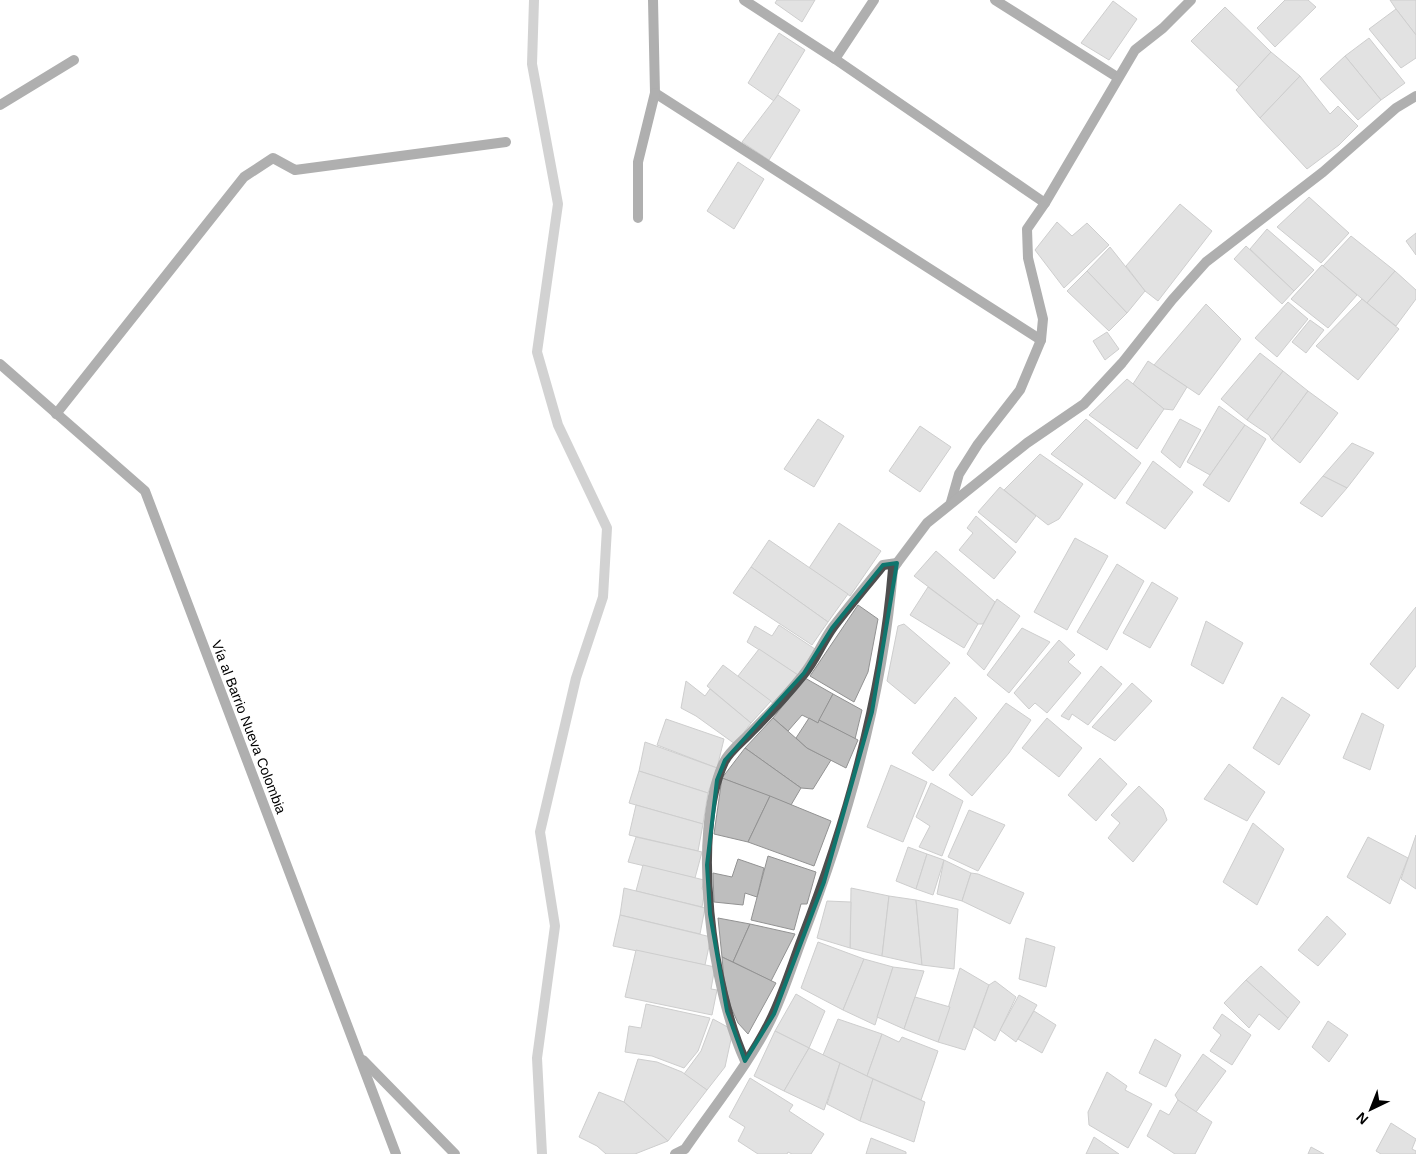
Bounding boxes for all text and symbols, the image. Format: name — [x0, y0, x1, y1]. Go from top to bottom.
street label: Vía al Barrio Nueva Colombia — [208, 638, 290, 816]
north arrow — [1346, 1084, 1396, 1134]
text: N — [1353, 1109, 1371, 1128]

